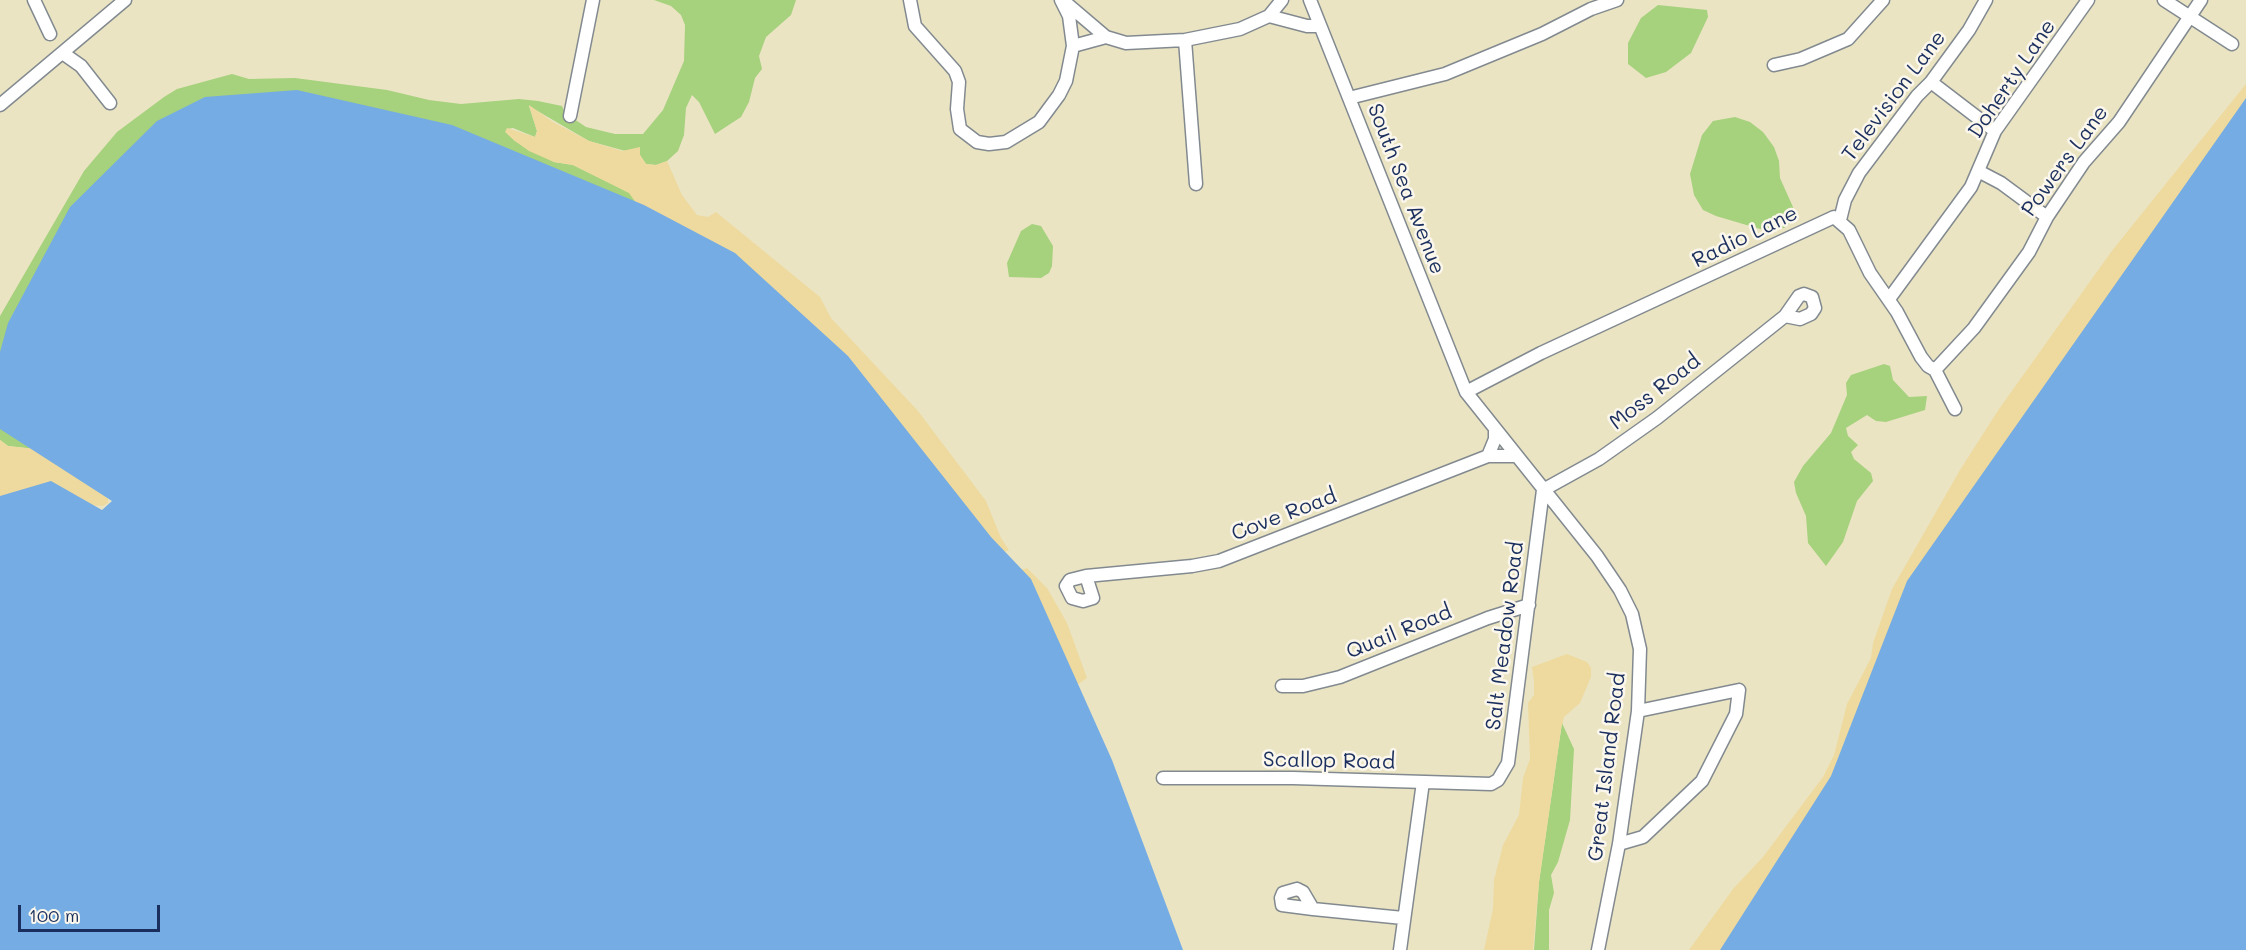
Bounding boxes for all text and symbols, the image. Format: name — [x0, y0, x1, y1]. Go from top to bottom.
street label: Doherty Lane — [1963, 15, 2061, 143]
street label: Television Lane — [1837, 26, 1951, 166]
street label: South Sea Avenue — [1362, 100, 1450, 278]
street label: Powers Lane — [2016, 101, 2114, 221]
street label: Radio Lane — [1688, 201, 1802, 273]
street label: Moss Road — [1604, 349, 1706, 435]
street label: Cove Road — [1228, 483, 1340, 547]
street label: Salt Meadow Road — [1481, 540, 1529, 732]
street label: Quail Road — [1342, 599, 1456, 665]
street label: Great Island Road — [1583, 671, 1631, 863]
street label: Scallop Road — [1263, 747, 1395, 775]
scale bar — [21, 893, 164, 931]
text: 100 m — [29, 903, 79, 927]

